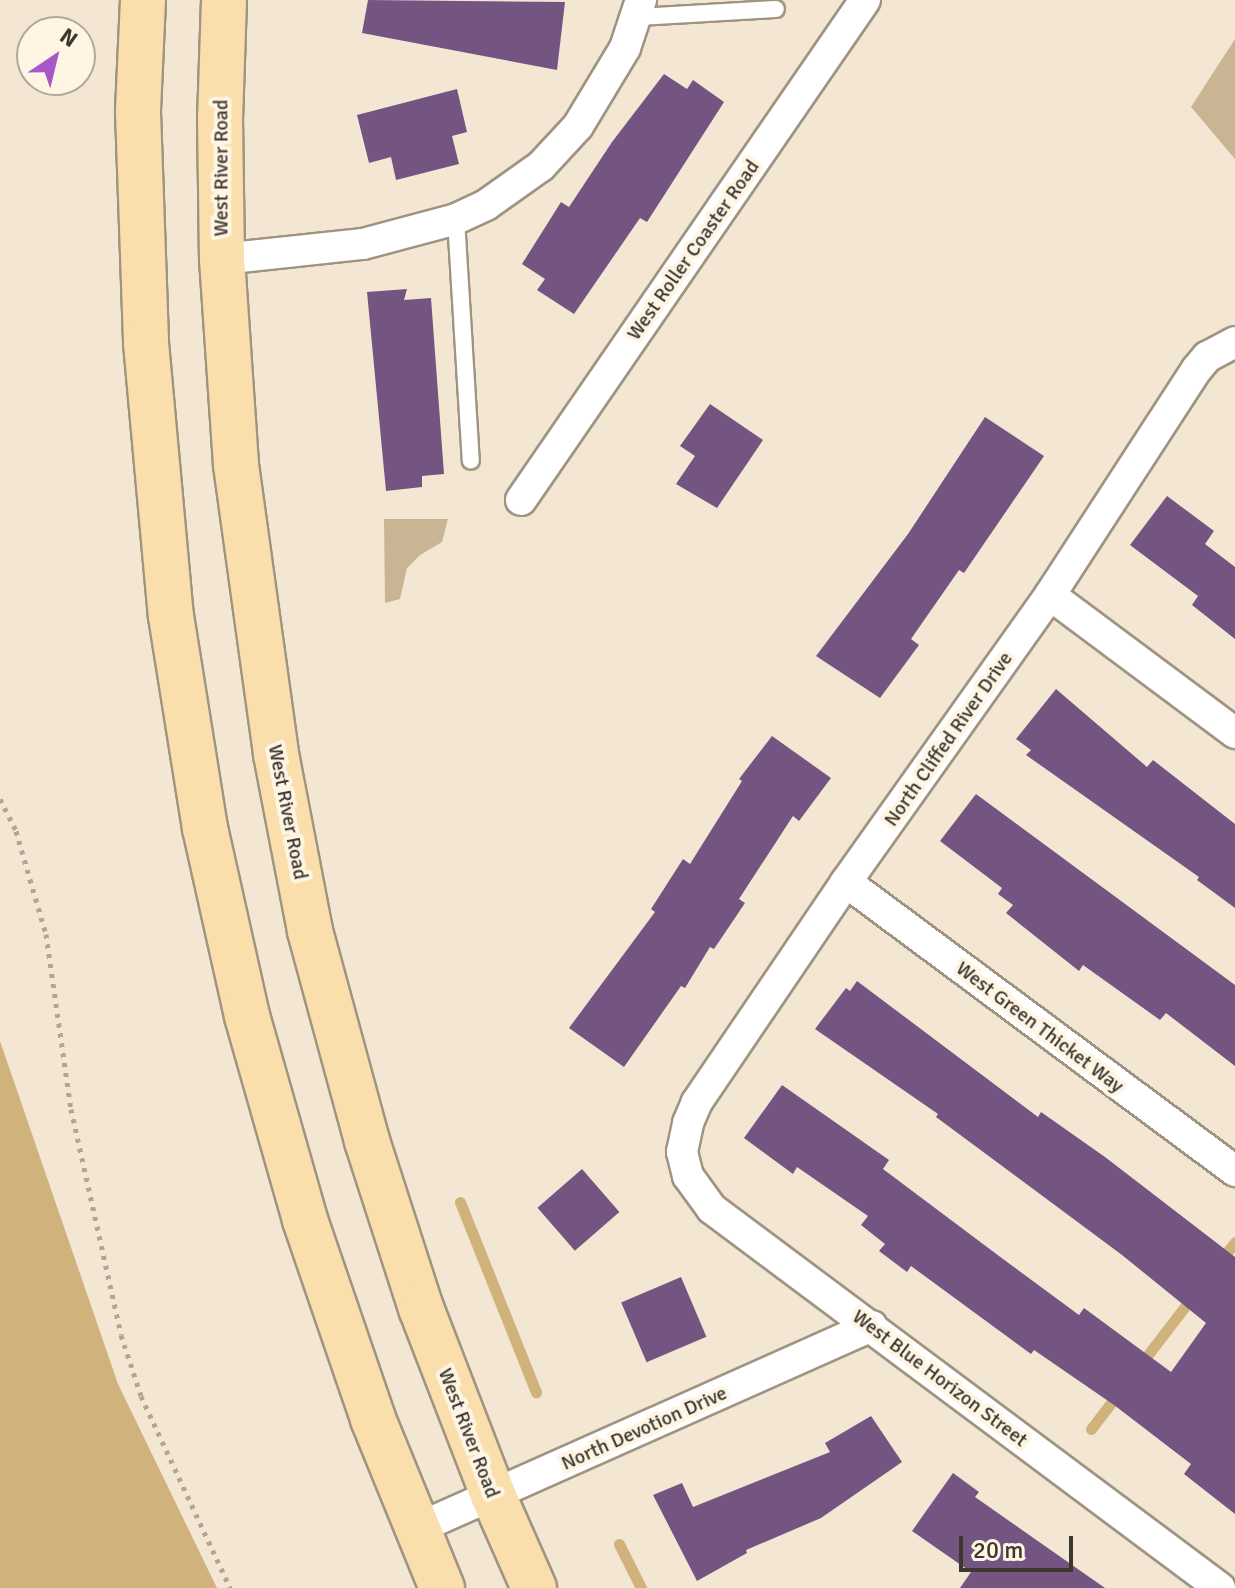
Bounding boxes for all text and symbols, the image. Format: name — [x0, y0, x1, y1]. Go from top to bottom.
north arrow — [16, 16, 96, 96]
text: N — [55, 22, 83, 53]
street label: West River Road — [209, 99, 233, 237]
street label: West Roller Coaster Road — [622, 155, 764, 345]
street label: North Cliffed River Drive — [879, 647, 1017, 831]
street label: West River Road — [263, 742, 313, 882]
street label: West Green Thicket Way — [951, 956, 1129, 1098]
street label: West Blue Horizon Street — [848, 1304, 1032, 1452]
street label: West River Road — [433, 1365, 505, 1501]
street label: North Devotion Drive — [557, 1381, 731, 1475]
scale bar — [963, 1520, 1077, 1570]
text: 20 m — [973, 1535, 1023, 1565]

